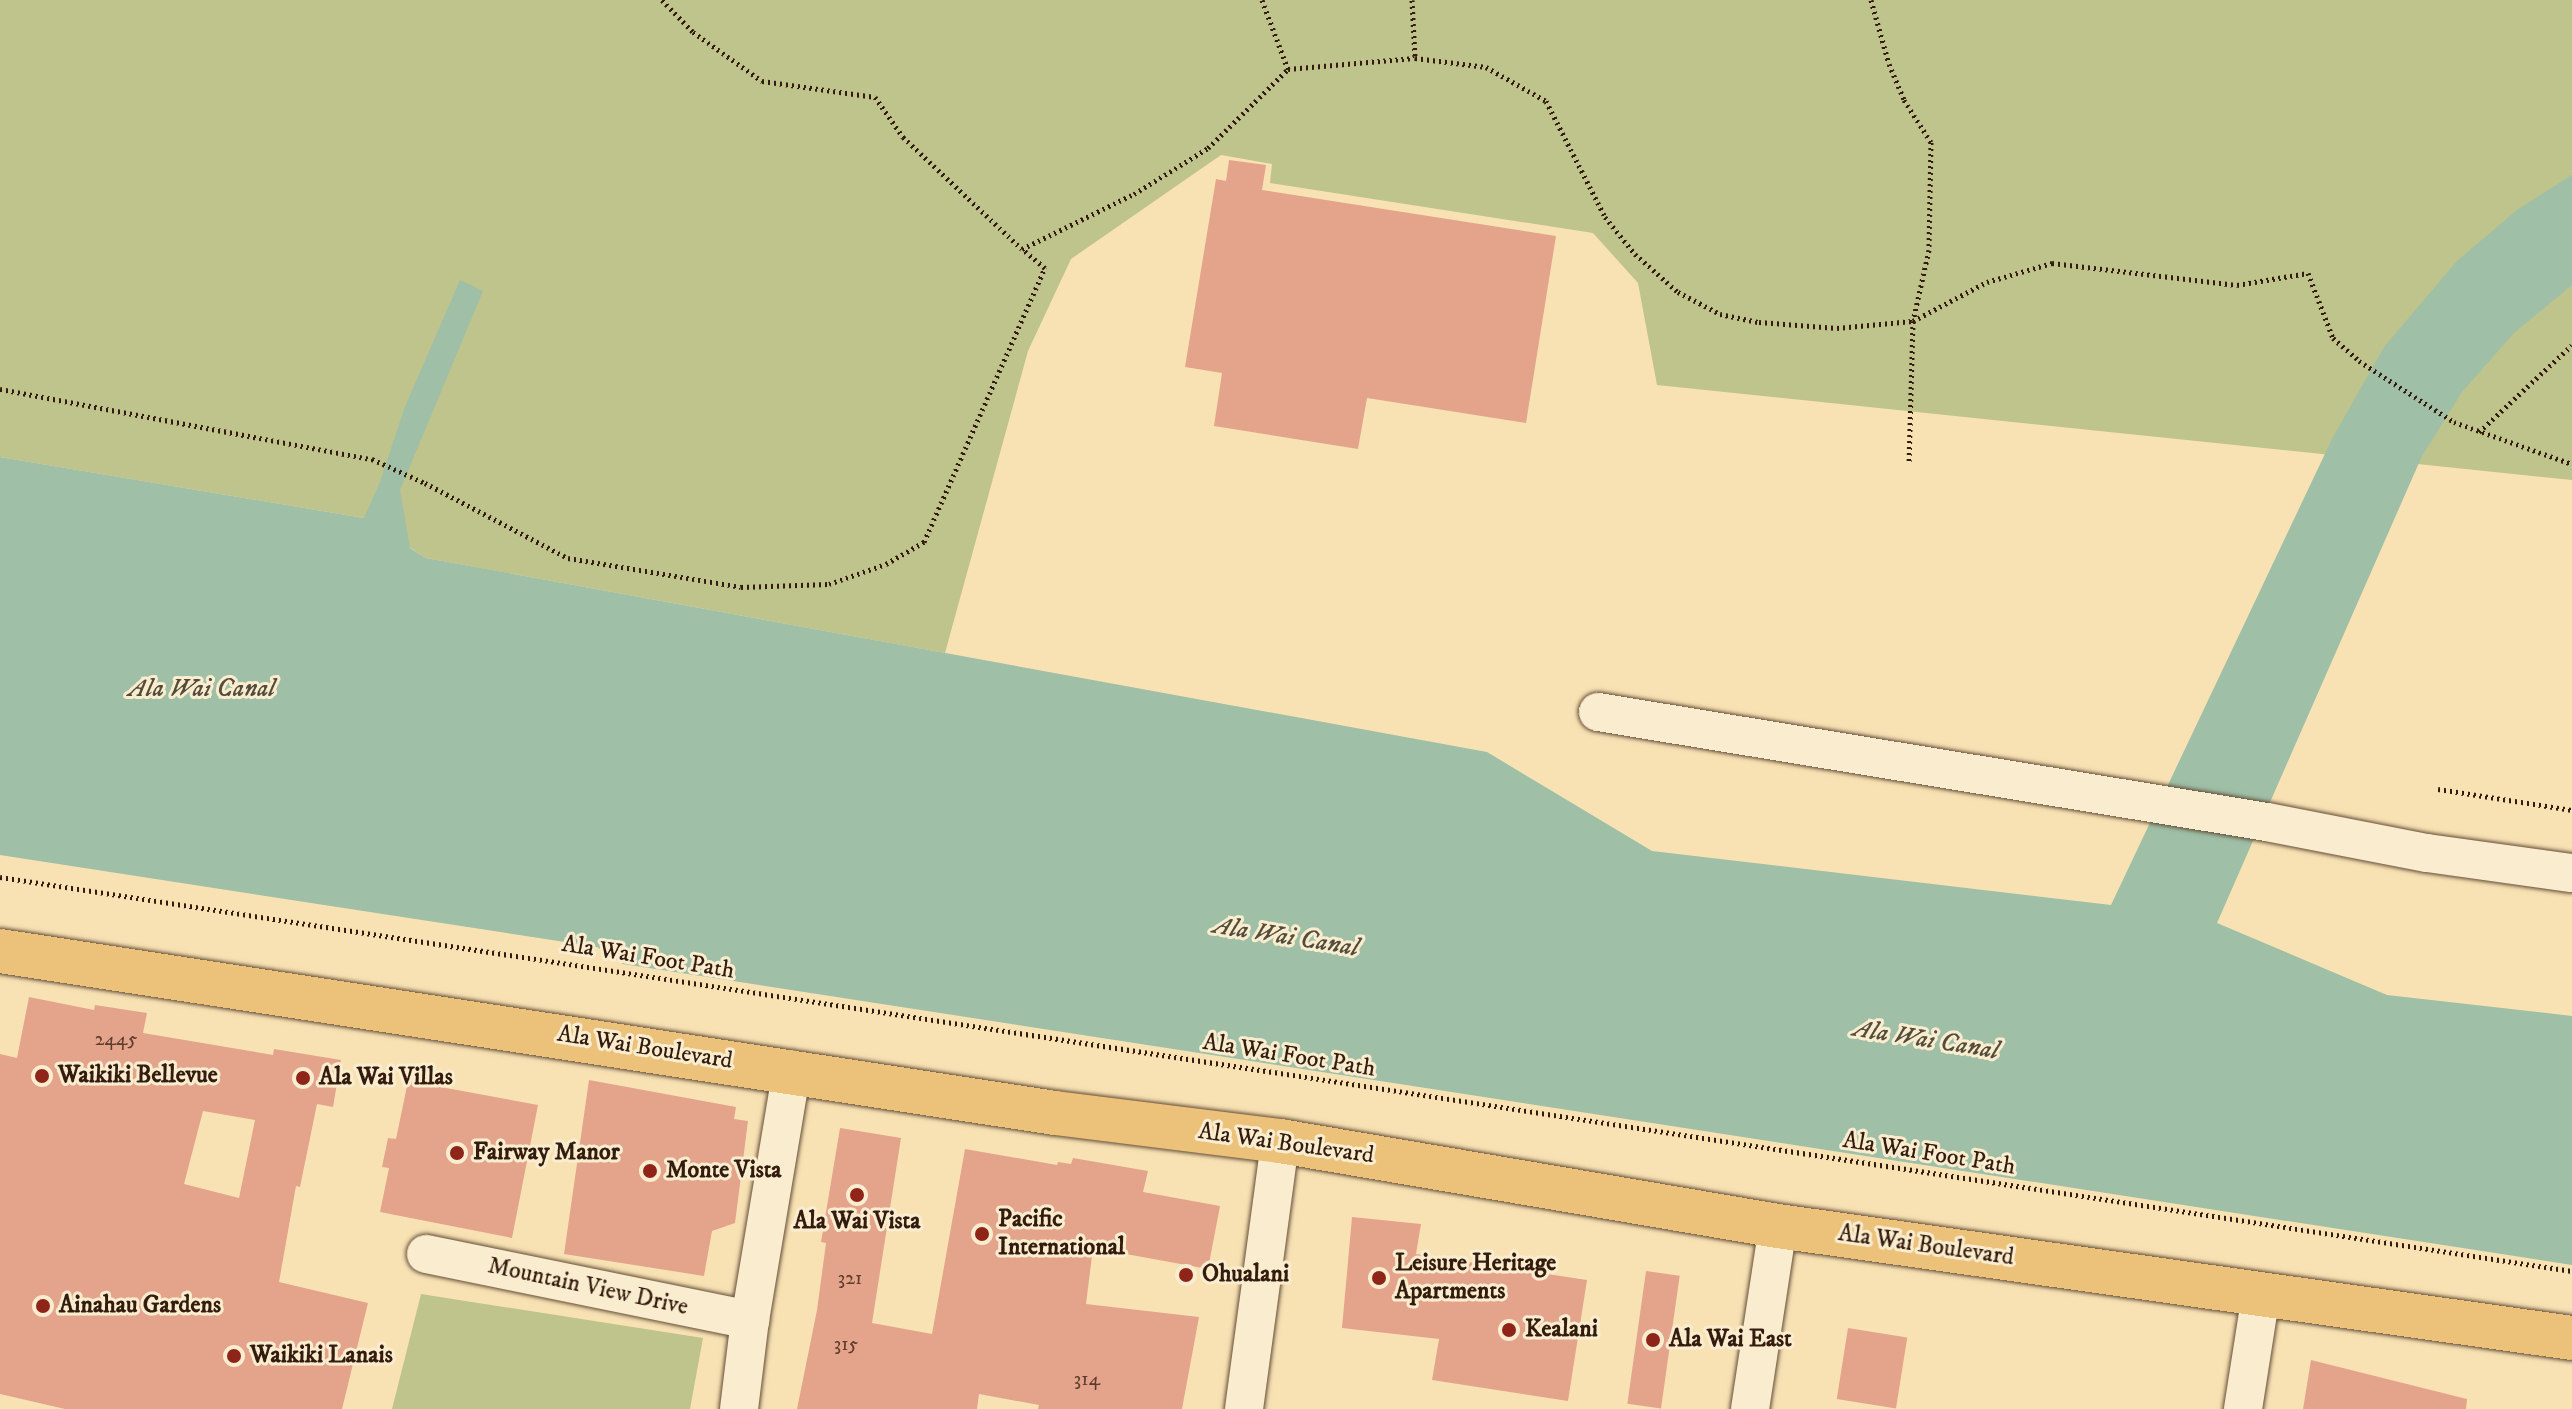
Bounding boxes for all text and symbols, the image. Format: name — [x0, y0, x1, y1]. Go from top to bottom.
water label: Ala Wai Canal — [129, 673, 275, 705]
water label: Ala Wai Canal — [1211, 910, 1361, 964]
street label: Ala Wai Foot Path — [560, 930, 736, 986]
water label: Ala Wai Canal — [1851, 1013, 2001, 1067]
street label: Ala Wai Boulevard — [555, 1020, 735, 1076]
house number: 2445 — [95, 1027, 137, 1051]
street label: Ala Wai Foot Path — [1201, 1028, 1377, 1084]
place label: Waikiki Bellevue — [58, 1062, 218, 1090]
place label: Ala Wai Villas — [319, 1064, 453, 1092]
marker: Waikiki Bellevue — [33, 1067, 51, 1085]
marker: Ala Wai Villas — [294, 1069, 312, 1087]
street label: Ala Wai Boulevard — [1196, 1117, 1376, 1171]
street label: Ala Wai Foot Path — [1841, 1126, 2017, 1182]
place label: Fairway Manor — [473, 1139, 620, 1167]
marker: Fairway Manor — [448, 1144, 466, 1162]
place label: Monte Vista — [666, 1157, 782, 1185]
marker: Monte Vista — [641, 1162, 659, 1180]
marker: Ala Wai Vista — [848, 1186, 866, 1204]
place label: Pacific International — [998, 1206, 1125, 1262]
place label: Ala Wai Vista — [793, 1208, 921, 1236]
street label: Ala Wai Boulevard — [1836, 1219, 2016, 1273]
marker: Pacific International — [973, 1225, 991, 1243]
place label: Leisure Heritage Apartments — [1395, 1250, 1556, 1306]
street label: Mountain View Drive — [485, 1252, 691, 1322]
place label: Ohualani — [1202, 1261, 1289, 1289]
house number: 321 — [838, 1266, 862, 1290]
marker: Ohualani — [1177, 1266, 1195, 1284]
marker: Leisure Heritage Apartments — [1370, 1269, 1388, 1287]
place label: Ainahau Gardens — [59, 1292, 221, 1320]
marker: Ainahau Gardens — [34, 1297, 52, 1315]
place label: Kealani — [1525, 1316, 1598, 1344]
marker: Kealani — [1500, 1321, 1518, 1339]
place label: Ala Wai East — [1669, 1326, 1792, 1354]
marker: Ala Wai East — [1644, 1331, 1662, 1349]
house number: 315 — [834, 1332, 858, 1356]
place label: Waikiki Lanais — [250, 1342, 393, 1370]
marker: Waikiki Lanais — [225, 1347, 243, 1365]
house number: 314 — [1074, 1367, 1100, 1391]

